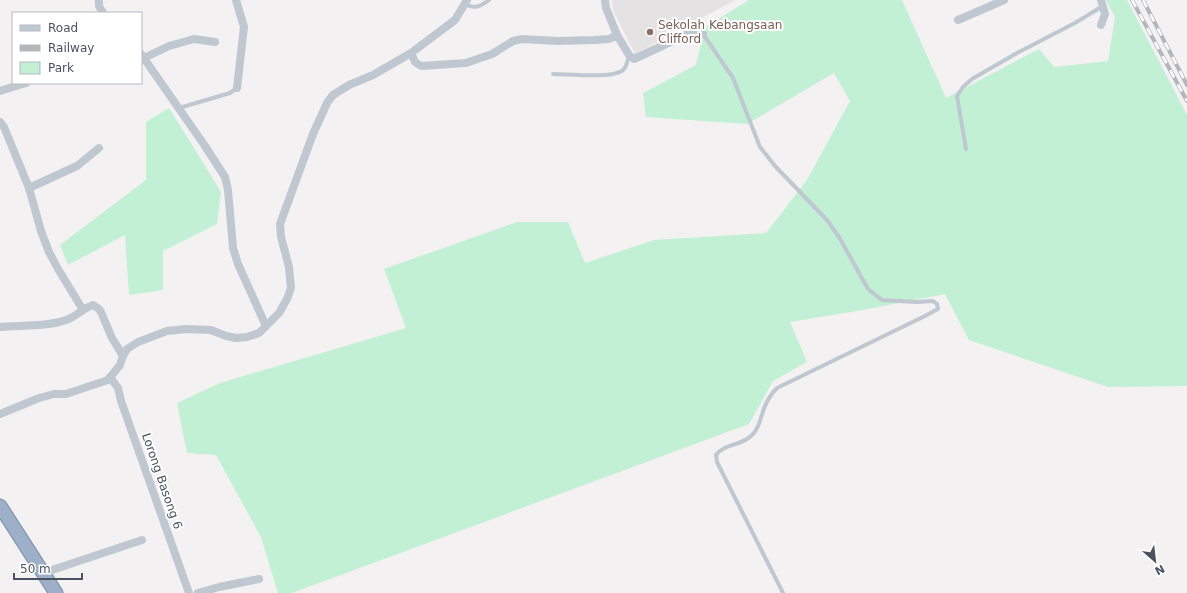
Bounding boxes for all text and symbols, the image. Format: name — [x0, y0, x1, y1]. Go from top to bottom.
legend — [12, 12, 142, 84]
place label: Sekolah Kebangsaan Clifford — [658, 18, 782, 46]
text: Road — [48, 21, 78, 35]
marker: Sekolah Kebangsaan Clifford — [645, 27, 655, 37]
text: Railway — [48, 41, 94, 55]
text: Park — [48, 61, 74, 75]
street label: Lorong Basong 6 — [139, 431, 185, 531]
north arrow — [1135, 541, 1175, 581]
scale bar — [14, 555, 82, 581]
text: N — [1152, 561, 1167, 577]
text: 50 m — [20, 562, 51, 576]

